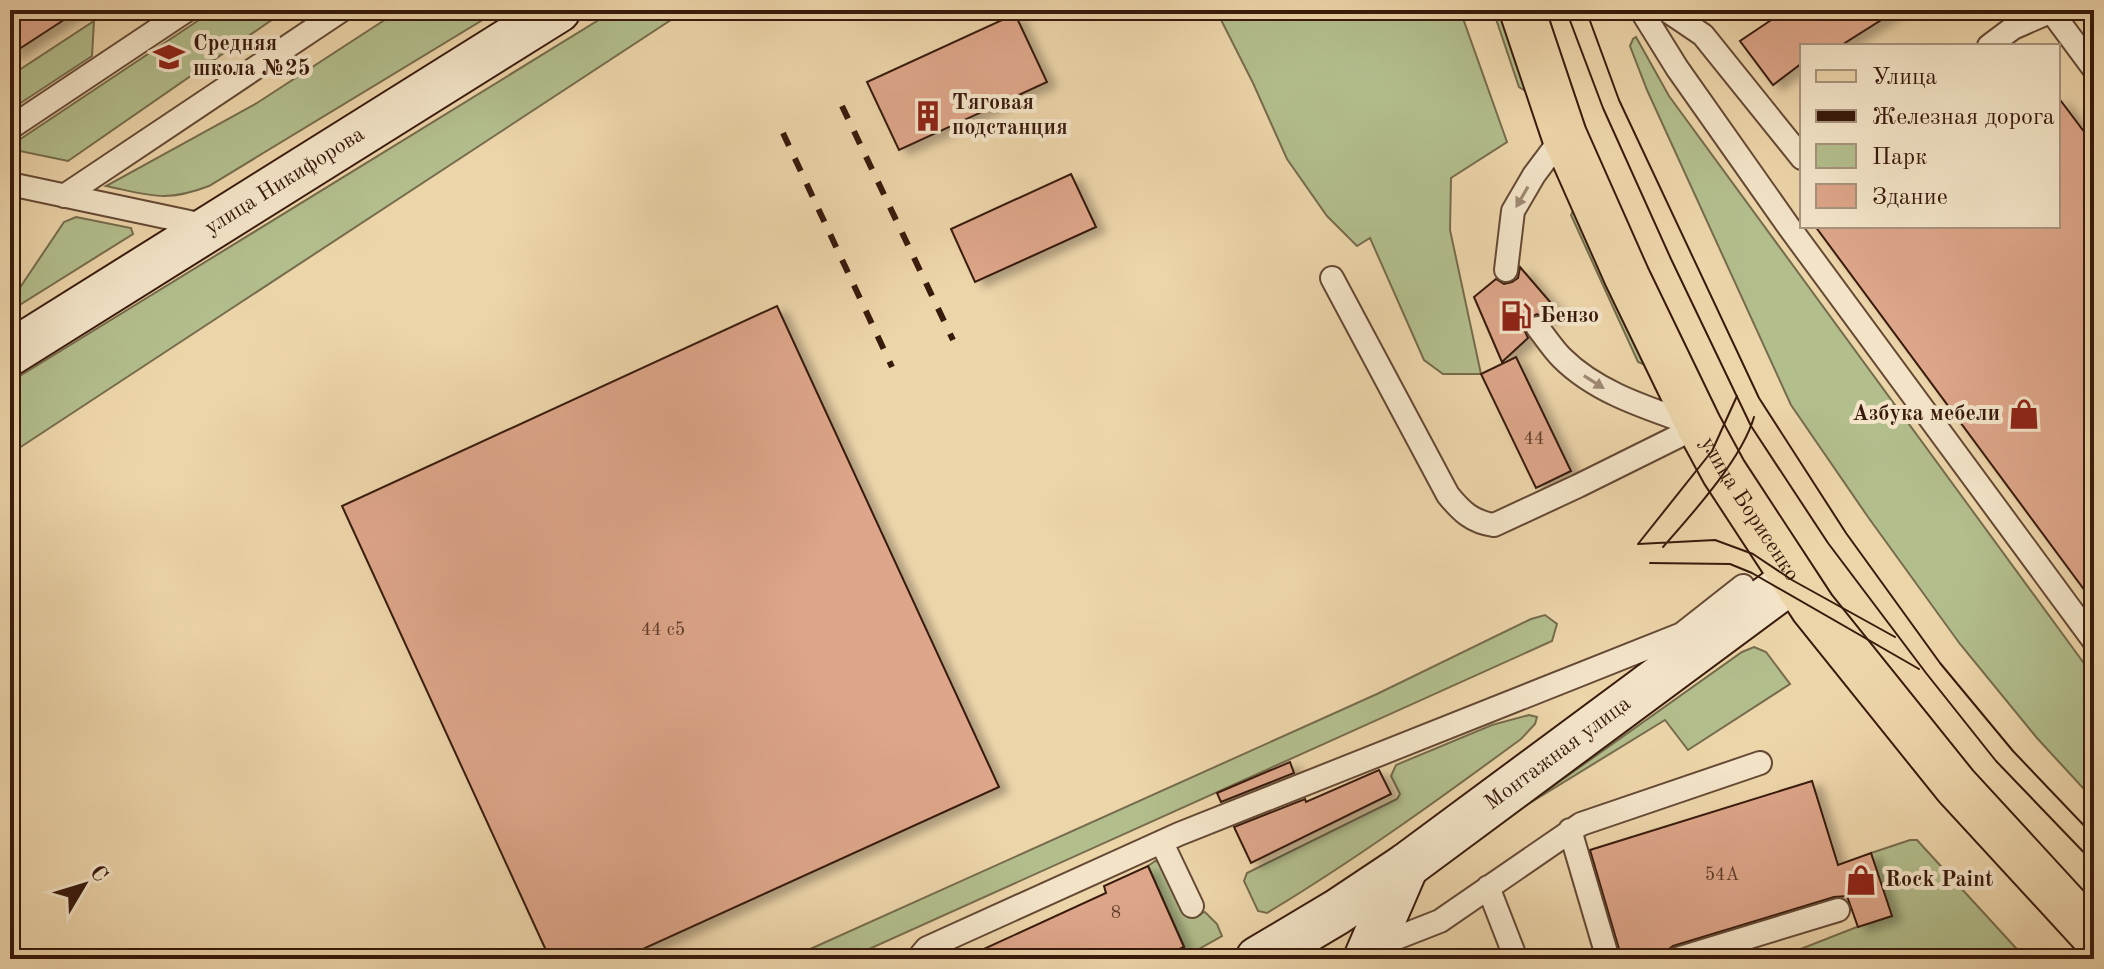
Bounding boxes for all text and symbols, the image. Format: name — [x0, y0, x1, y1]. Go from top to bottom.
place label: Средняя школа №25 — [193, 33, 310, 80]
school or university icon: Средняя школа №25 — [152, 40, 186, 74]
legend — [1800, 44, 2060, 228]
text: Улица — [1872, 66, 1937, 90]
place label: Тяговая подстанция — [952, 92, 1068, 139]
building icon: Тяговая подстанция — [911, 99, 945, 133]
text: Железная дорога — [1872, 106, 2055, 130]
street label: улица Никифорова — [201, 123, 369, 239]
text: Парк — [1872, 146, 1927, 170]
one-way arrow — [1515, 186, 1529, 208]
text: Здание — [1872, 186, 1948, 210]
fuel station icon: Бензо — [1499, 299, 1533, 333]
place label: Бензо — [1540, 305, 1599, 327]
one-way arrow — [1583, 374, 1605, 388]
shop icon: Азбука мебели — [2007, 397, 2041, 431]
place label: Азбука мебели — [1852, 403, 2000, 425]
house number: 44 — [1524, 430, 1544, 448]
street label: улица Борисенко — [1696, 433, 1803, 585]
house number: 44 с5 — [641, 621, 685, 639]
street label: Монтажная улица — [1481, 692, 1635, 814]
north arrow — [44, 845, 124, 925]
text: С — [85, 861, 111, 886]
shop icon: Rock Paint — [1844, 863, 1878, 897]
house number: 54А — [1705, 866, 1740, 884]
place label: Rock Paint — [1885, 869, 1993, 891]
house number: 8 — [1111, 904, 1121, 922]

